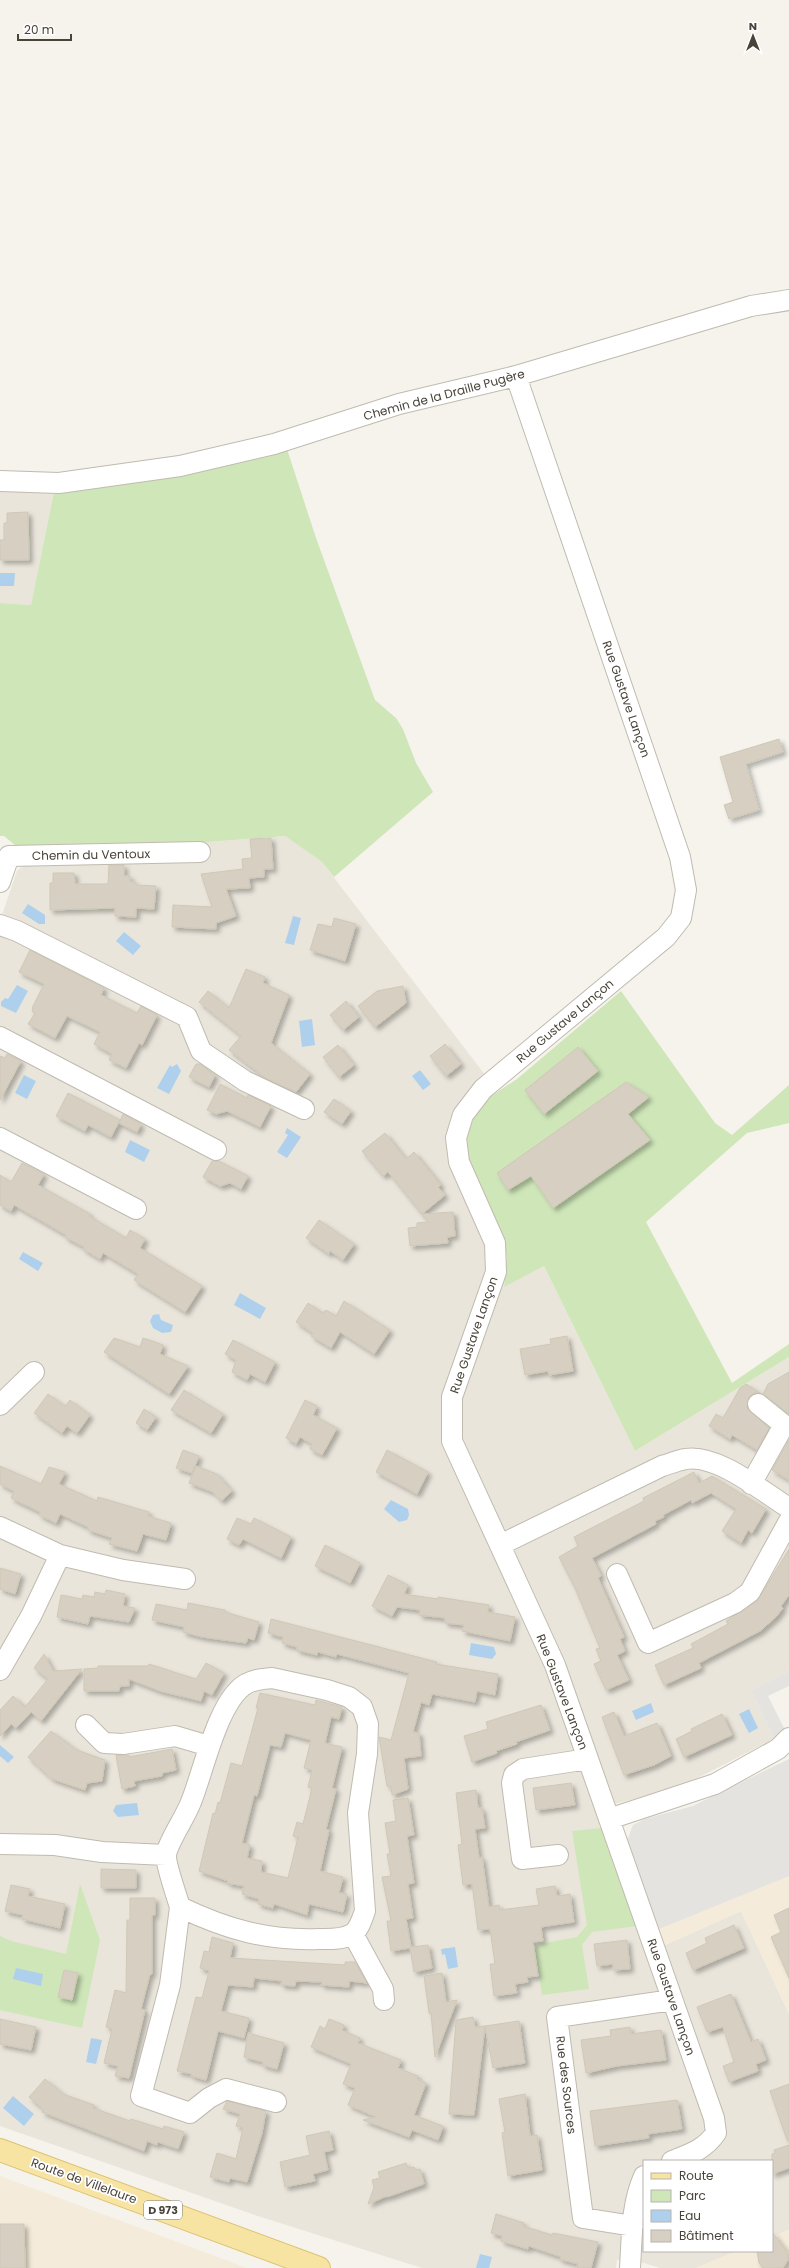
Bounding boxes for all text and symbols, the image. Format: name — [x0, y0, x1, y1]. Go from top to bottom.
scale bar — [18, 16, 71, 42]
north arrow — [733, 16, 773, 56]
text: N — [749, 18, 757, 34]
text: 20 m — [24, 21, 54, 38]
street label: Chemin de la Draille Pugère — [361, 365, 526, 424]
street label: Rue Gustave Lançon — [599, 638, 654, 759]
street label: Chemin du Ventoux — [32, 845, 151, 864]
street label: Rue Gustave Lançon — [512, 975, 617, 1066]
street label: Rue Gustave Lançon — [446, 1274, 501, 1395]
street label: Rue Gustave Lançon — [533, 1632, 592, 1752]
street label: Rue Gustave Lançon — [644, 1936, 699, 2057]
street label: Rue des Sources — [552, 2035, 581, 2135]
street label: Route de Villelaure — [29, 2153, 139, 2208]
legend — [643, 2160, 773, 2252]
text: Route — [679, 2167, 713, 2184]
text: Parc — [679, 2187, 706, 2204]
road number: D 973 — [144, 2201, 182, 2219]
text: Eau — [679, 2207, 701, 2224]
text: Bâtiment — [679, 2227, 734, 2244]

